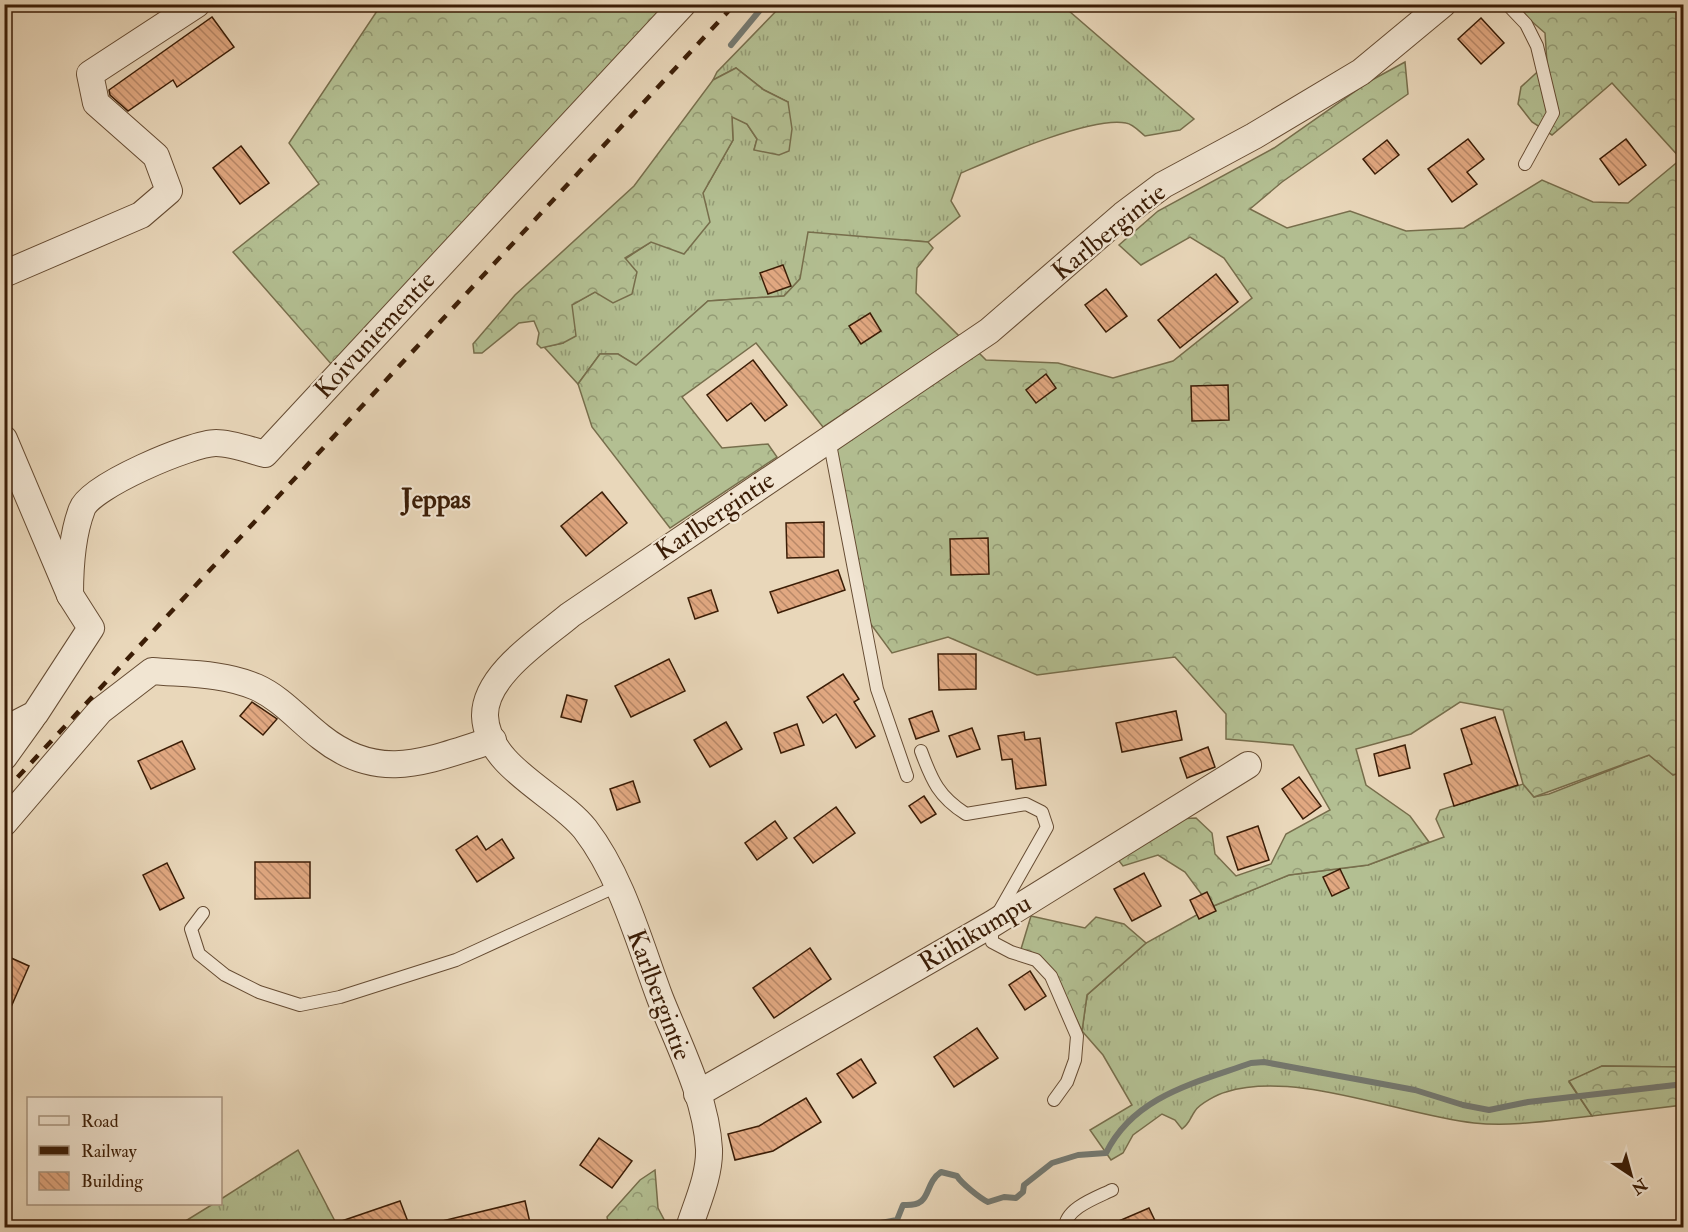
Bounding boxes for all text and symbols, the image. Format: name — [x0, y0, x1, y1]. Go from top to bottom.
street label: Karlbergintie — [1046, 176, 1173, 288]
street label: Koivuniementie — [308, 264, 442, 406]
street label: Karlbergintie — [649, 464, 781, 568]
district label: Jeppas — [399, 483, 471, 517]
street label: Riihikumpu — [913, 887, 1037, 980]
street label: Karlbergintie — [619, 925, 699, 1065]
legend — [27, 1097, 222, 1205]
text: Road — [81, 1110, 119, 1133]
text: Railway — [81, 1140, 138, 1163]
north arrow — [1601, 1145, 1661, 1205]
text: Building — [81, 1170, 144, 1193]
text: N — [1627, 1173, 1652, 1199]

